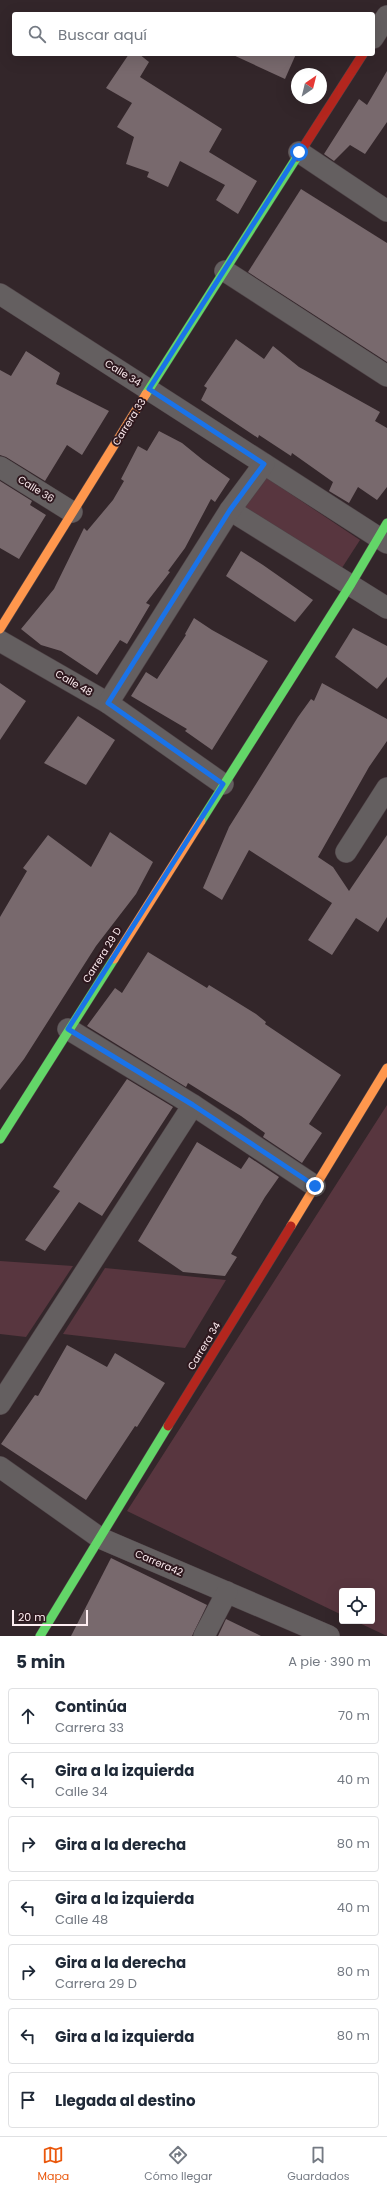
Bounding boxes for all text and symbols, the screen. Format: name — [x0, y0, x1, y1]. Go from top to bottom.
search box — [12, 12, 375, 56]
icon: search — [26, 23, 48, 45]
text: Buscar aquí — [58, 24, 147, 45]
north arrow — [291, 68, 327, 104]
route start — [290, 143, 308, 161]
street label: Calle 34 — [102, 356, 144, 390]
street label: Carrera 33 — [109, 395, 149, 448]
street label: Calle 36 — [15, 472, 57, 506]
street label: Calle 48 — [53, 666, 95, 700]
street label: Carrera 29 D — [79, 924, 125, 986]
route end — [306, 1177, 324, 1195]
street label: Carrera 34 — [184, 1319, 224, 1373]
street label: Carrera42 — [133, 1546, 185, 1580]
map controls — [339, 1588, 375, 1624]
button: locate — [339, 1588, 375, 1624]
scale bar — [12, 1608, 88, 1627]
text: 20 m — [18, 1609, 46, 1625]
text: 5 min — [16, 1650, 65, 1674]
text: A pie · 390 m — [288, 1652, 371, 1671]
text: Continúa — [55, 1696, 127, 1717]
icon: ahead — [17, 1705, 39, 1727]
text: 70 m — [338, 1706, 370, 1725]
text: Carrera 33 — [55, 1718, 124, 1737]
text: Gira a la izquierda — [55, 1760, 194, 1781]
icon: left — [17, 1769, 39, 1791]
text: 40 m — [337, 1770, 370, 1789]
text: Calle 34 — [55, 1782, 108, 1801]
icon: right — [17, 1833, 39, 1855]
text: Gira a la derecha — [55, 1834, 186, 1855]
text: 80 m — [337, 1834, 370, 1853]
text: Gira a la izquierda — [55, 1888, 194, 1909]
icon: left — [17, 1897, 39, 1919]
text: 40 m — [337, 1898, 370, 1917]
text: Calle 48 — [55, 1910, 108, 1929]
text: Gira a la derecha — [55, 1952, 186, 1973]
icon: right — [17, 1961, 39, 1983]
text: 80 m — [337, 1962, 370, 1981]
text: Carrera 29 D — [55, 1974, 137, 1993]
icon: left — [17, 2025, 39, 2047]
text: Gira a la izquierda — [55, 2026, 194, 2047]
text: 80 m — [337, 2026, 370, 2045]
icon: arrive — [17, 2089, 39, 2111]
text: Llegada al destino — [55, 2090, 196, 2111]
tab: Mapa — [37, 2144, 69, 2185]
tab: Cómo llegar — [144, 2144, 212, 2185]
tab: Guardados — [287, 2144, 349, 2185]

